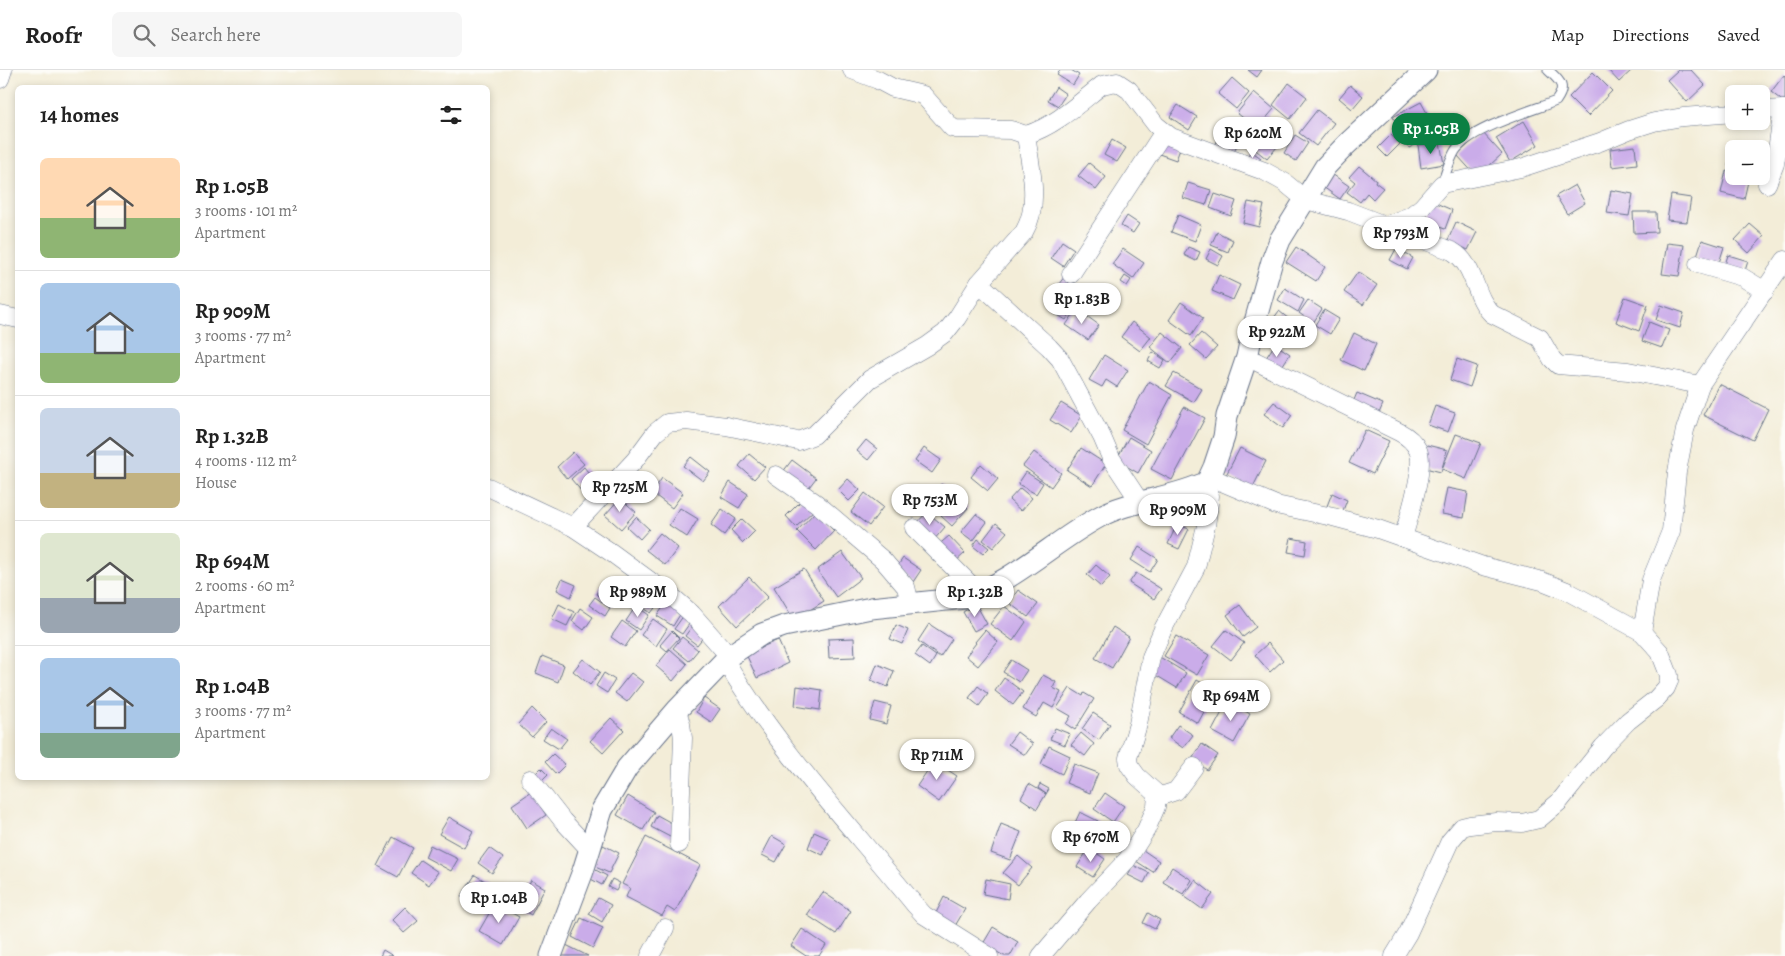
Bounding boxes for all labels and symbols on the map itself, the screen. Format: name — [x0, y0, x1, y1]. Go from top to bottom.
pin: Rp 1.05B — [1379, 112, 1483, 155]
pin: Rp 620M — [1207, 116, 1299, 159]
pin: Rp 793M — [1355, 216, 1447, 259]
pin: Rp 1.83B — [1030, 282, 1134, 325]
pin: Rp 922M — [1231, 316, 1323, 358]
pin: Rp 725M — [574, 470, 666, 513]
pin: Rp 753M — [884, 484, 976, 526]
pin: Rp 909M — [1132, 494, 1224, 536]
pin: Rp 989M — [592, 576, 684, 618]
pin: Rp 1.32B — [923, 576, 1027, 618]
pin: Rp 694M — [1185, 680, 1277, 722]
pin: Rp 711M — [891, 738, 983, 781]
pin: Rp 670M — [1045, 820, 1137, 863]
pin: Rp 1.04B — [447, 882, 551, 924]

